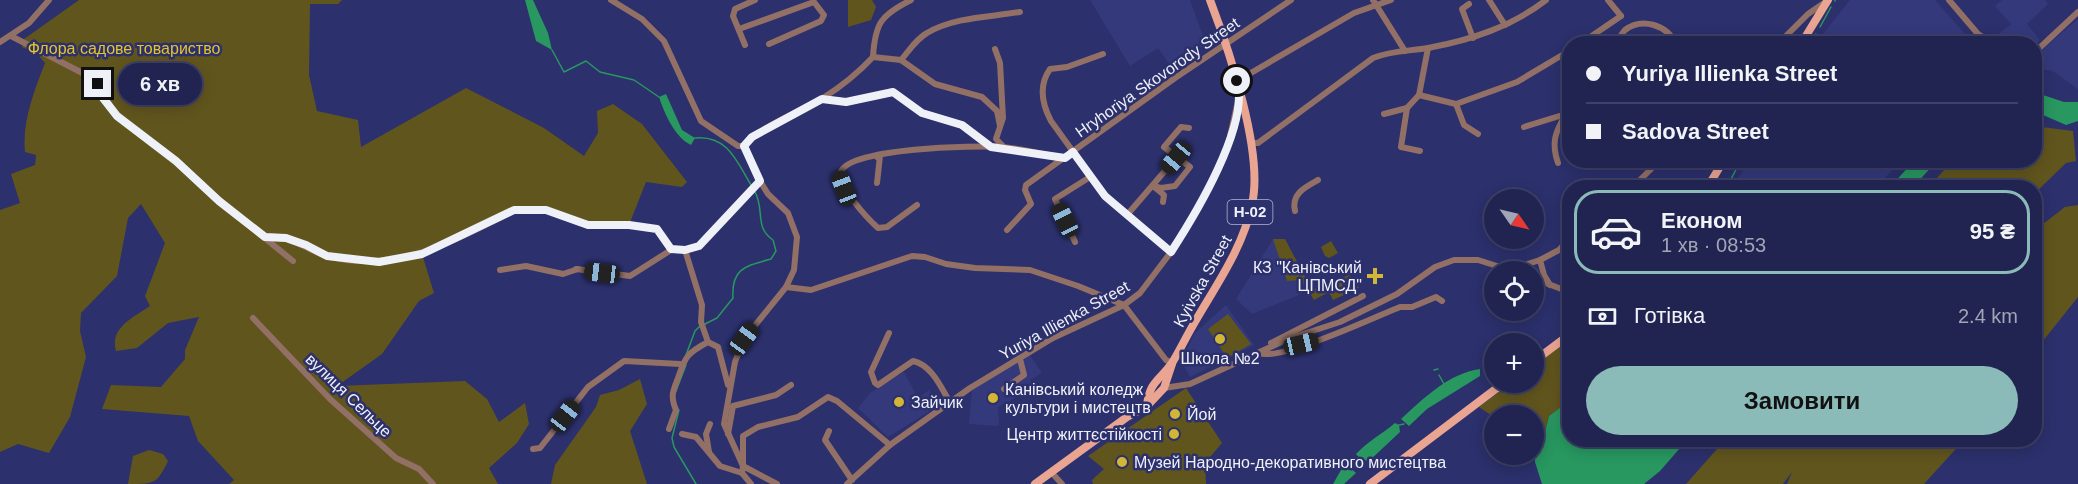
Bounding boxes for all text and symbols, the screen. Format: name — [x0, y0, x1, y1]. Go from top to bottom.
street label: Hryhoriya Skovorody Street — [1072, 14, 1243, 140]
park label: Флора садове товариство — [28, 40, 220, 57]
text: Yuriya Illienka Street — [1622, 61, 1837, 86]
callout: 6 хв — [119, 63, 203, 105]
route start — [1223, 67, 1250, 94]
route end — [84, 70, 111, 97]
text: 6 хв — [140, 73, 180, 95]
text: Sadova Street — [1622, 119, 1769, 144]
car — [1158, 138, 1194, 178]
car — [829, 168, 859, 208]
north arrow — [1484, 189, 1544, 249]
map controls — [1484, 189, 1544, 465]
car — [1049, 200, 1081, 240]
road number: Н-02 — [1228, 200, 1272, 224]
icon: car — [1589, 205, 1643, 259]
text: Економ — [1661, 208, 1743, 233]
text: 95 ₴ — [1970, 219, 2015, 244]
street label: Kyivska Street — [1170, 232, 1235, 330]
text: 1 хв · 08:53 — [1661, 234, 1766, 256]
place label: КЗ "Канівський ЦПМСД" — [1253, 259, 1362, 294]
button: locate — [1484, 261, 1544, 321]
car — [583, 262, 621, 284]
marker: КЗ "Канівський ЦПМСД" — [1366, 267, 1384, 285]
street label: Yuriya Illienka Street — [996, 277, 1133, 363]
icon: cash — [1586, 300, 1619, 333]
text: Готівка — [1634, 303, 1705, 328]
text: 2.4 km — [1958, 305, 2018, 327]
car — [726, 319, 762, 359]
car — [1281, 331, 1321, 357]
marker: Школа №2 — [1213, 332, 1227, 346]
button: + — [1484, 333, 1544, 393]
street label: вулиця Сельце — [303, 350, 395, 440]
place label: Школа №2 — [1180, 350, 1260, 367]
button: Замовити — [1586, 366, 2018, 435]
place label: Канівський коледж культури і мистецтв — [1005, 381, 1151, 416]
marker: Канівський коледж культури і мистецтв — [986, 391, 1000, 405]
place label: Зайчик — [911, 394, 964, 411]
marker: Зайчик — [892, 395, 906, 409]
car — [547, 396, 583, 436]
place label: Йой — [1187, 405, 1216, 423]
button: − — [1484, 405, 1544, 465]
marker: Йой — [1168, 407, 1182, 421]
place label: Центр життєстійкості — [1007, 426, 1162, 443]
marker: Центр життєстійкості — [1167, 427, 1181, 441]
place label: Музей Народно-декоративного мистецтва — [1134, 454, 1446, 471]
marker: Музей Народно-декоративного мистецтва — [1115, 455, 1129, 469]

